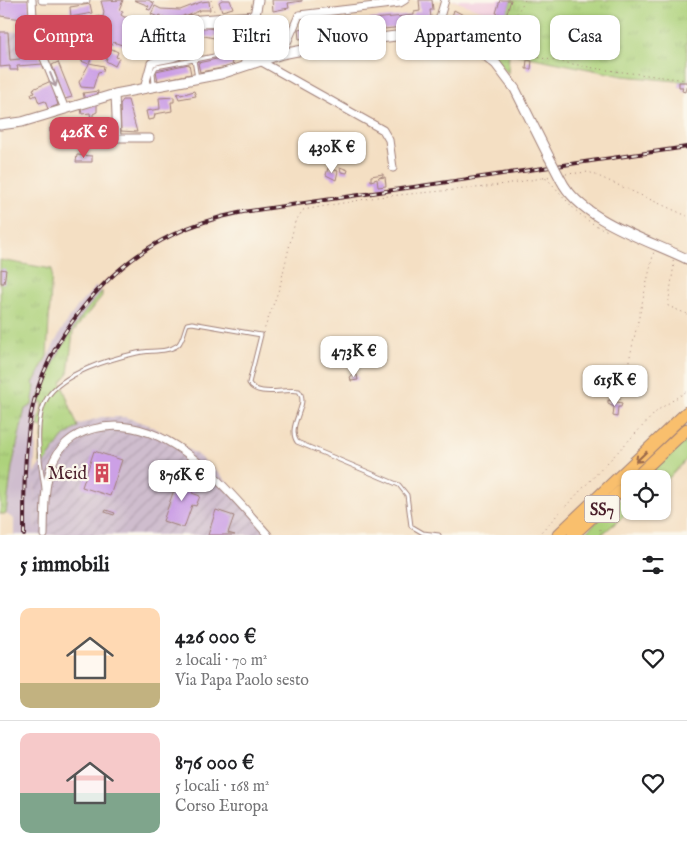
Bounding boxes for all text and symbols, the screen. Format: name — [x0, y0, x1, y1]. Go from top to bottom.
chip: Compra — [15, 15, 112, 60]
chip: Affitta — [122, 15, 204, 60]
chip: Filtri — [214, 15, 289, 60]
chip: Nuovo — [299, 15, 386, 60]
chip: Appartamento — [396, 15, 540, 60]
chip: Casa — [550, 15, 620, 60]
one-way arrow — [49, 72, 59, 87]
pin: 426K € — [43, 116, 125, 159]
text: 426K € — [61, 123, 107, 143]
pin: 430K € — [291, 132, 373, 174]
text: 430K € — [309, 138, 355, 158]
pin: 473K € — [313, 336, 395, 378]
text: 473K € — [331, 342, 377, 362]
pin: 615K € — [574, 364, 656, 407]
text: 615K € — [594, 371, 636, 391]
one-way arrow — [634, 451, 647, 463]
pin: 876K € — [141, 460, 223, 502]
building icon: Meid — [91, 462, 113, 484]
place label: Meid — [48, 463, 87, 486]
text: 876K € — [160, 466, 204, 486]
map controls — [621, 470, 671, 520]
button: locate — [621, 470, 671, 520]
road number: SS7 — [584, 496, 620, 522]
icon: filters — [639, 551, 667, 579]
text: 5 immobili — [20, 552, 110, 579]
text: 426 000 € — [175, 624, 256, 651]
icon: home — [60, 628, 120, 688]
icon: heart — [639, 644, 667, 672]
text: 2 locali · 70 m² — [175, 651, 268, 671]
text: Via Papa Paolo sesto — [175, 671, 309, 691]
text: 876 000 € — [175, 750, 254, 777]
icon: home — [60, 753, 120, 813]
icon: heart — [639, 769, 667, 797]
text: 5 locali · 168 m² — [175, 777, 269, 797]
text: Corso Europa — [175, 797, 268, 817]

